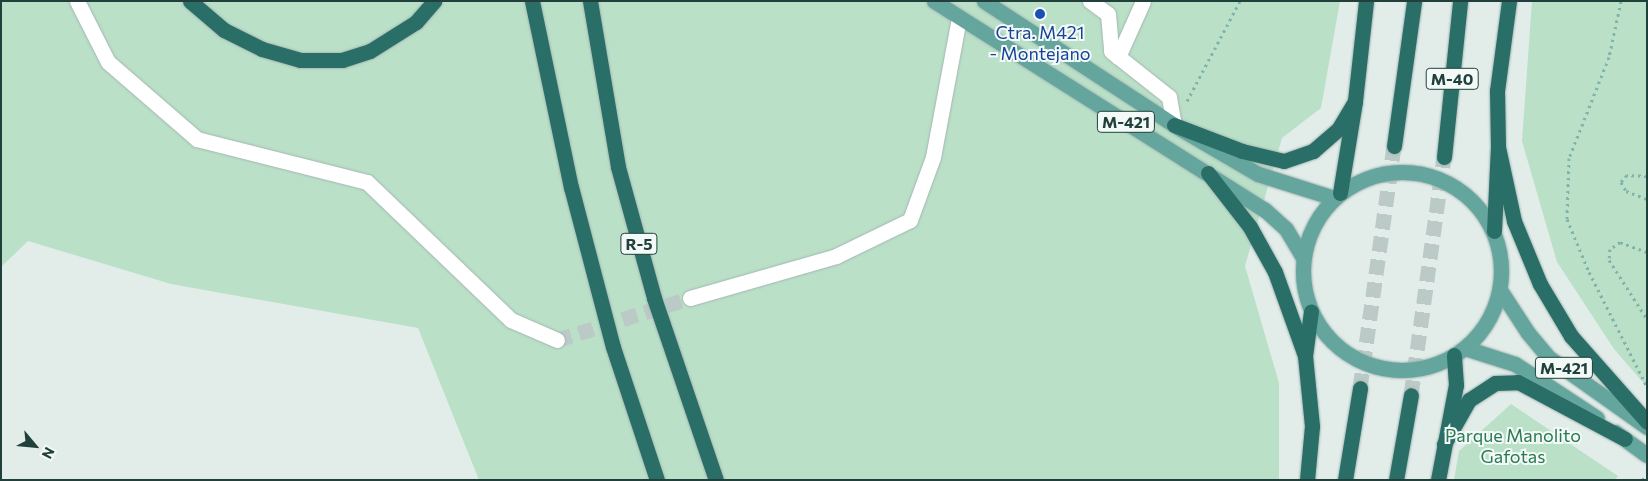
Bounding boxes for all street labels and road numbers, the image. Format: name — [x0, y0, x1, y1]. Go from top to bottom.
road number: M-40 — [1424, 66, 1480, 92]
road number: M-421 — [1096, 108, 1156, 136]
road number: R-5 — [620, 230, 658, 258]
road number: M-421 — [1534, 354, 1594, 382]

